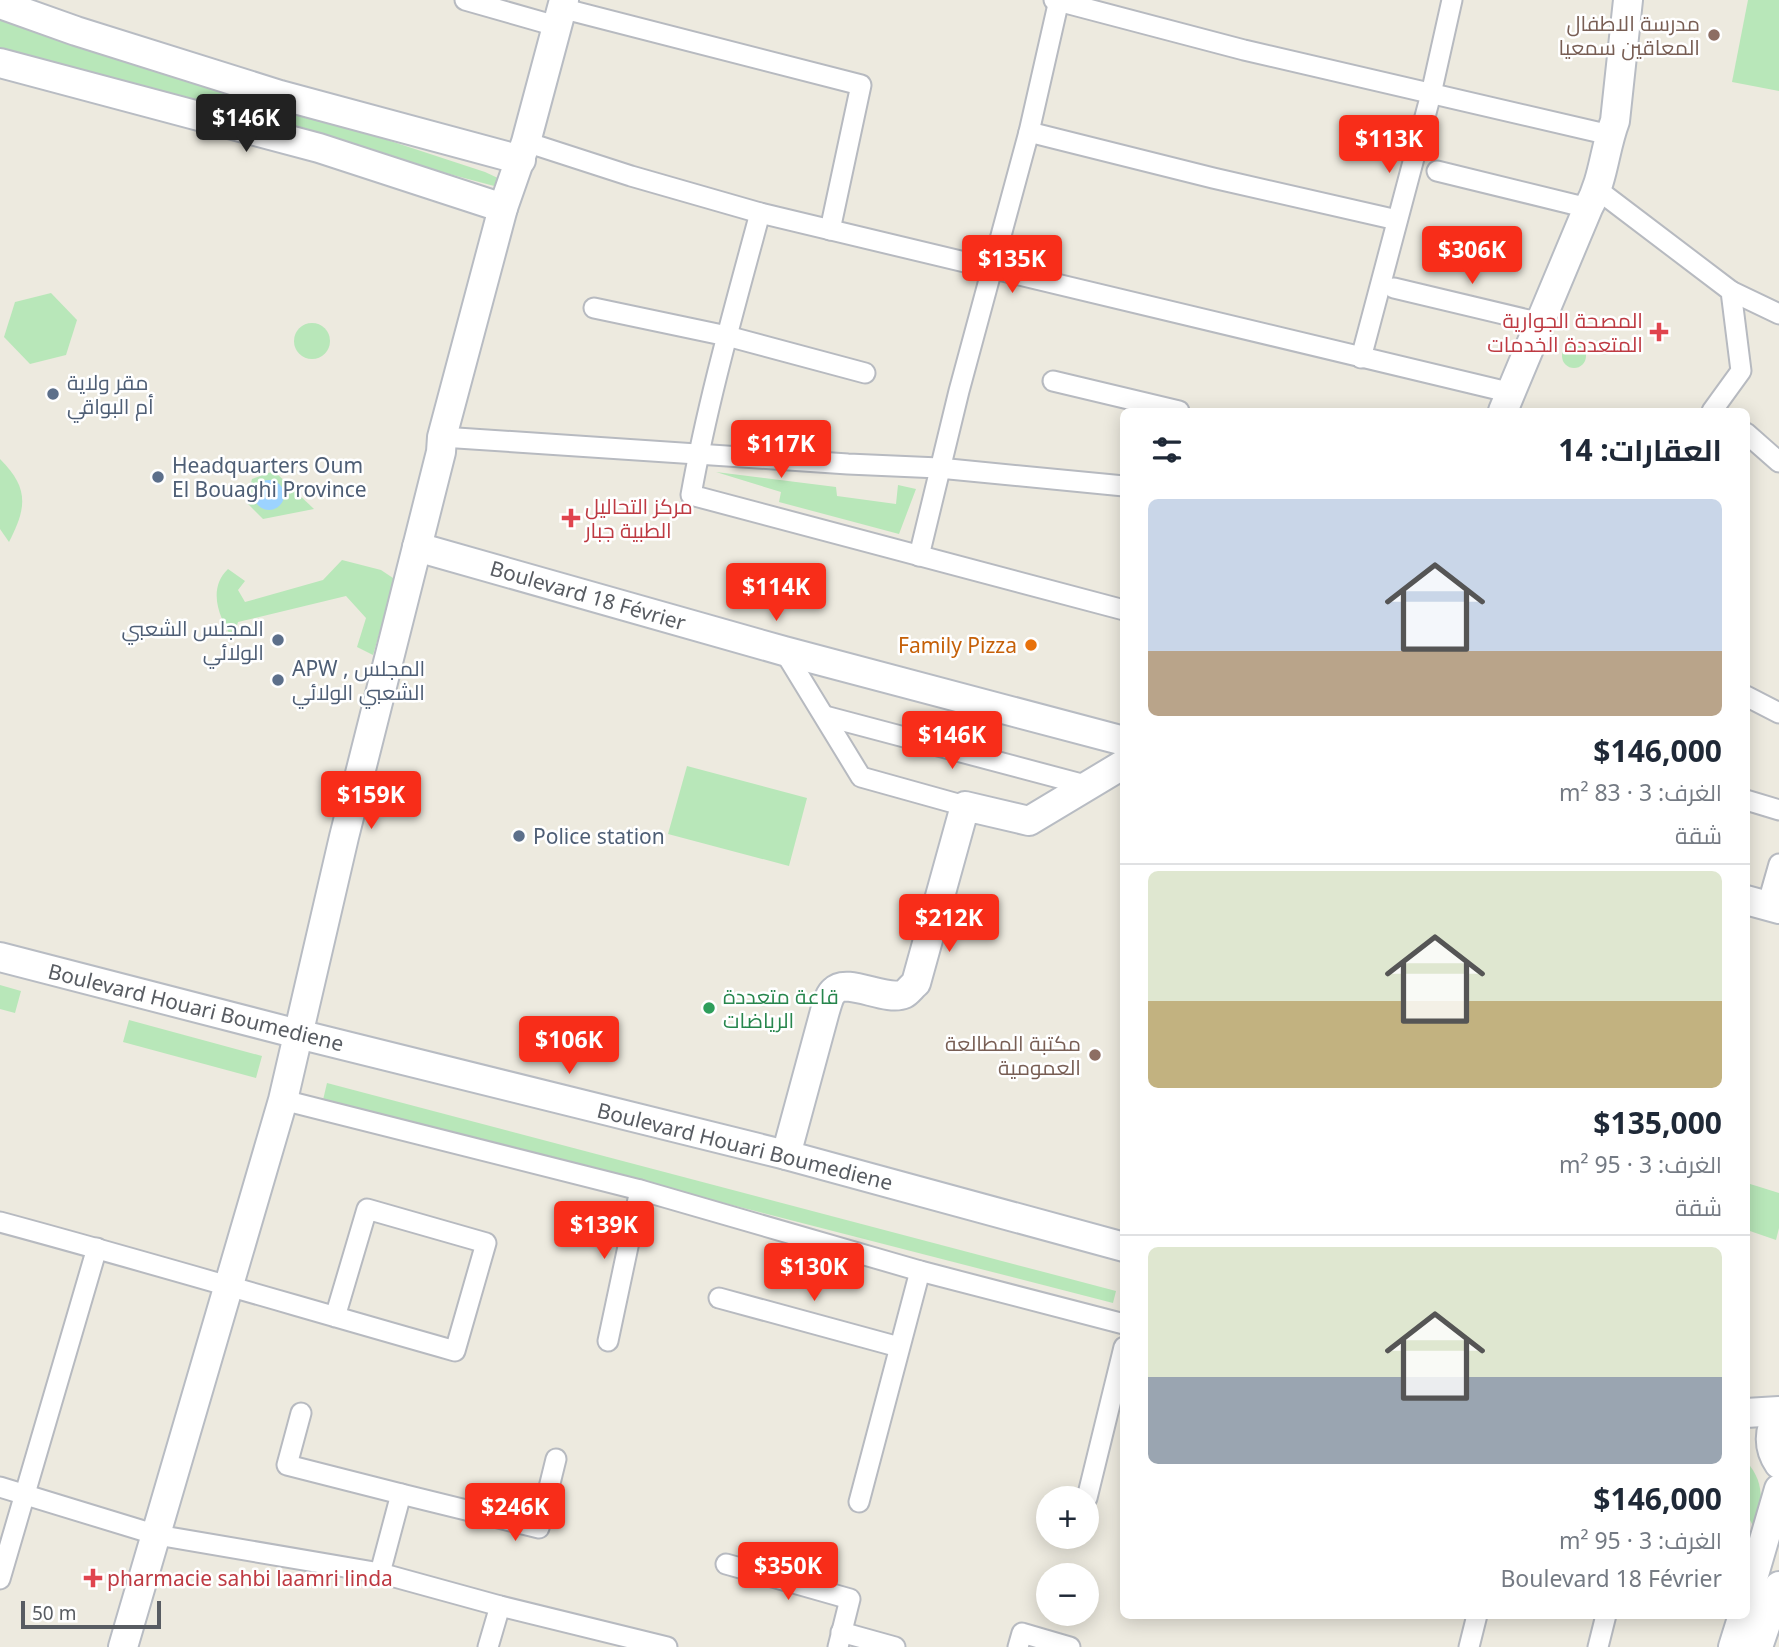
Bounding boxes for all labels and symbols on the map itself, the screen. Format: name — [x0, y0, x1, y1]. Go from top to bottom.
place label: مدرسة الاطفال المعاقين سمعيا — [1559, 9, 1700, 61]
marker: مدرسة الاطفال المعاقين سمعيا — [1706, 27, 1722, 43]
pin: $146K — [197, 94, 295, 154]
pin: $113K — [1340, 116, 1438, 175]
pin: $306K — [1423, 226, 1521, 286]
pin: $135K — [963, 236, 1061, 295]
place label: المصحة الجوارية المتعددة الخدمات — [1487, 306, 1643, 358]
marker: المصحة الجوارية المتعددة الخدمات — [1649, 322, 1669, 342]
place label: مقر ولاية أم البواقي — [67, 368, 154, 423]
marker: مقر ولاية أم البواقي — [45, 386, 61, 402]
pin: $117K — [732, 420, 830, 480]
place label: Headquarters Oum El Bouaghi Province — [172, 451, 367, 503]
marker: Headquarters Oum El Bouaghi Province — [150, 469, 166, 485]
place label: مركز التحاليل الطبية جبار — [584, 492, 693, 544]
marker: مركز التحاليل الطبية جبار — [563, 510, 579, 526]
street label: Boulevard 18 Février — [487, 554, 689, 636]
pin: $114K — [727, 564, 825, 623]
place label: المجلس الشعبي الولائي — [121, 614, 264, 669]
place label: Family Pizza — [898, 631, 1017, 659]
marker: المجلس الشعبي الولائي — [270, 632, 286, 648]
marker: Family Pizza — [1023, 637, 1039, 653]
place label: APW , المجلس الشعبي الولائي — [292, 654, 425, 709]
marker: APW , المجلس الشعبي الولائي — [270, 672, 286, 688]
pin: $146K — [903, 712, 1001, 771]
pin: $159K — [322, 772, 420, 831]
place label: Police station — [533, 822, 665, 850]
marker: Police station — [511, 828, 527, 844]
pin: $212K — [900, 894, 998, 954]
street label: Boulevard Houari Boumediene — [45, 957, 347, 1057]
place label: قاعة متعددة الرياضات — [723, 982, 839, 1034]
marker: قاعة متعددة الرياضات — [701, 1000, 717, 1016]
pin: $106K — [520, 1016, 618, 1076]
place label: مكتبة المطالعة العمومية — [945, 1029, 1081, 1081]
marker: مكتبة المطالعة العمومية — [1087, 1047, 1103, 1063]
street label: Boulevard Houari Boumediene — [594, 1096, 896, 1196]
pin: $139K — [555, 1202, 653, 1261]
pin: $130K — [765, 1244, 863, 1303]
pin: $246K — [466, 1484, 564, 1543]
pin: $350K — [739, 1542, 837, 1602]
place label: pharmacie sahbi laamri linda — [107, 1564, 393, 1592]
marker: pharmacie sahbi laamri linda — [85, 1570, 101, 1586]
scale bar — [21, 1598, 161, 1630]

